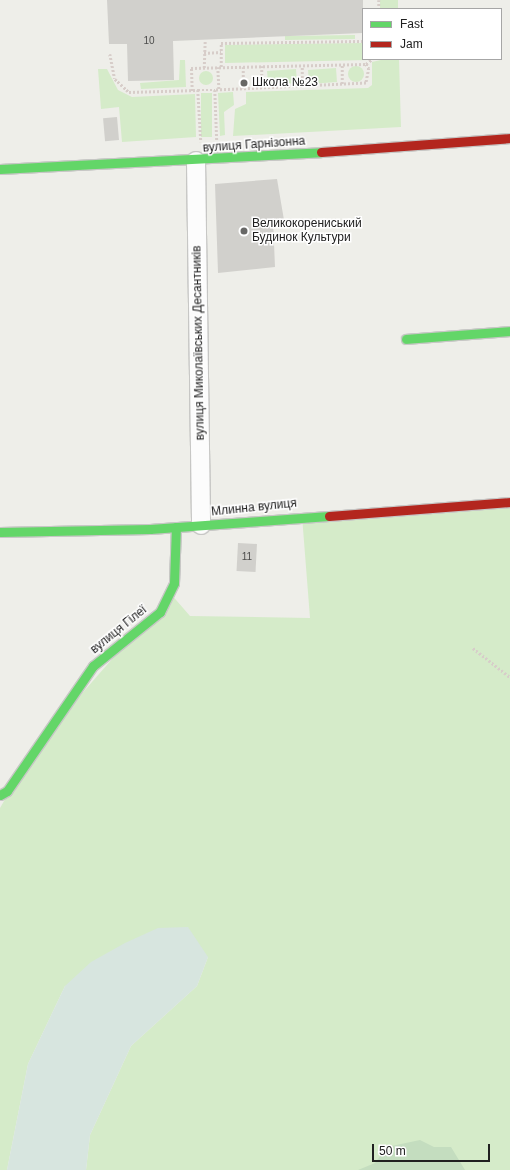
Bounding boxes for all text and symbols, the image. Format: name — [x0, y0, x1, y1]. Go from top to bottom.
legend — [362, 8, 502, 60]
text: Fast — [400, 17, 423, 31]
house number: 10 — [143, 35, 155, 47]
text: Jam — [400, 37, 423, 51]
place label: Школа №23 — [252, 76, 318, 90]
marker: Школа №23 — [239, 78, 249, 88]
street label: вулиця Гарнізонна — [202, 134, 306, 156]
place label: Великокорениський Будинок Культури — [252, 217, 362, 245]
marker: Великокорениський Будинок Культури — [239, 226, 249, 236]
street label: вулиця Миколаївських Десантників — [190, 246, 208, 440]
street label: Млинна вулиця — [211, 496, 297, 520]
house number: 11 — [242, 551, 252, 563]
street label: вулиця Гілеї — [88, 603, 150, 657]
scale bar — [374, 1136, 492, 1162]
text: 50 m — [379, 1144, 406, 1158]

